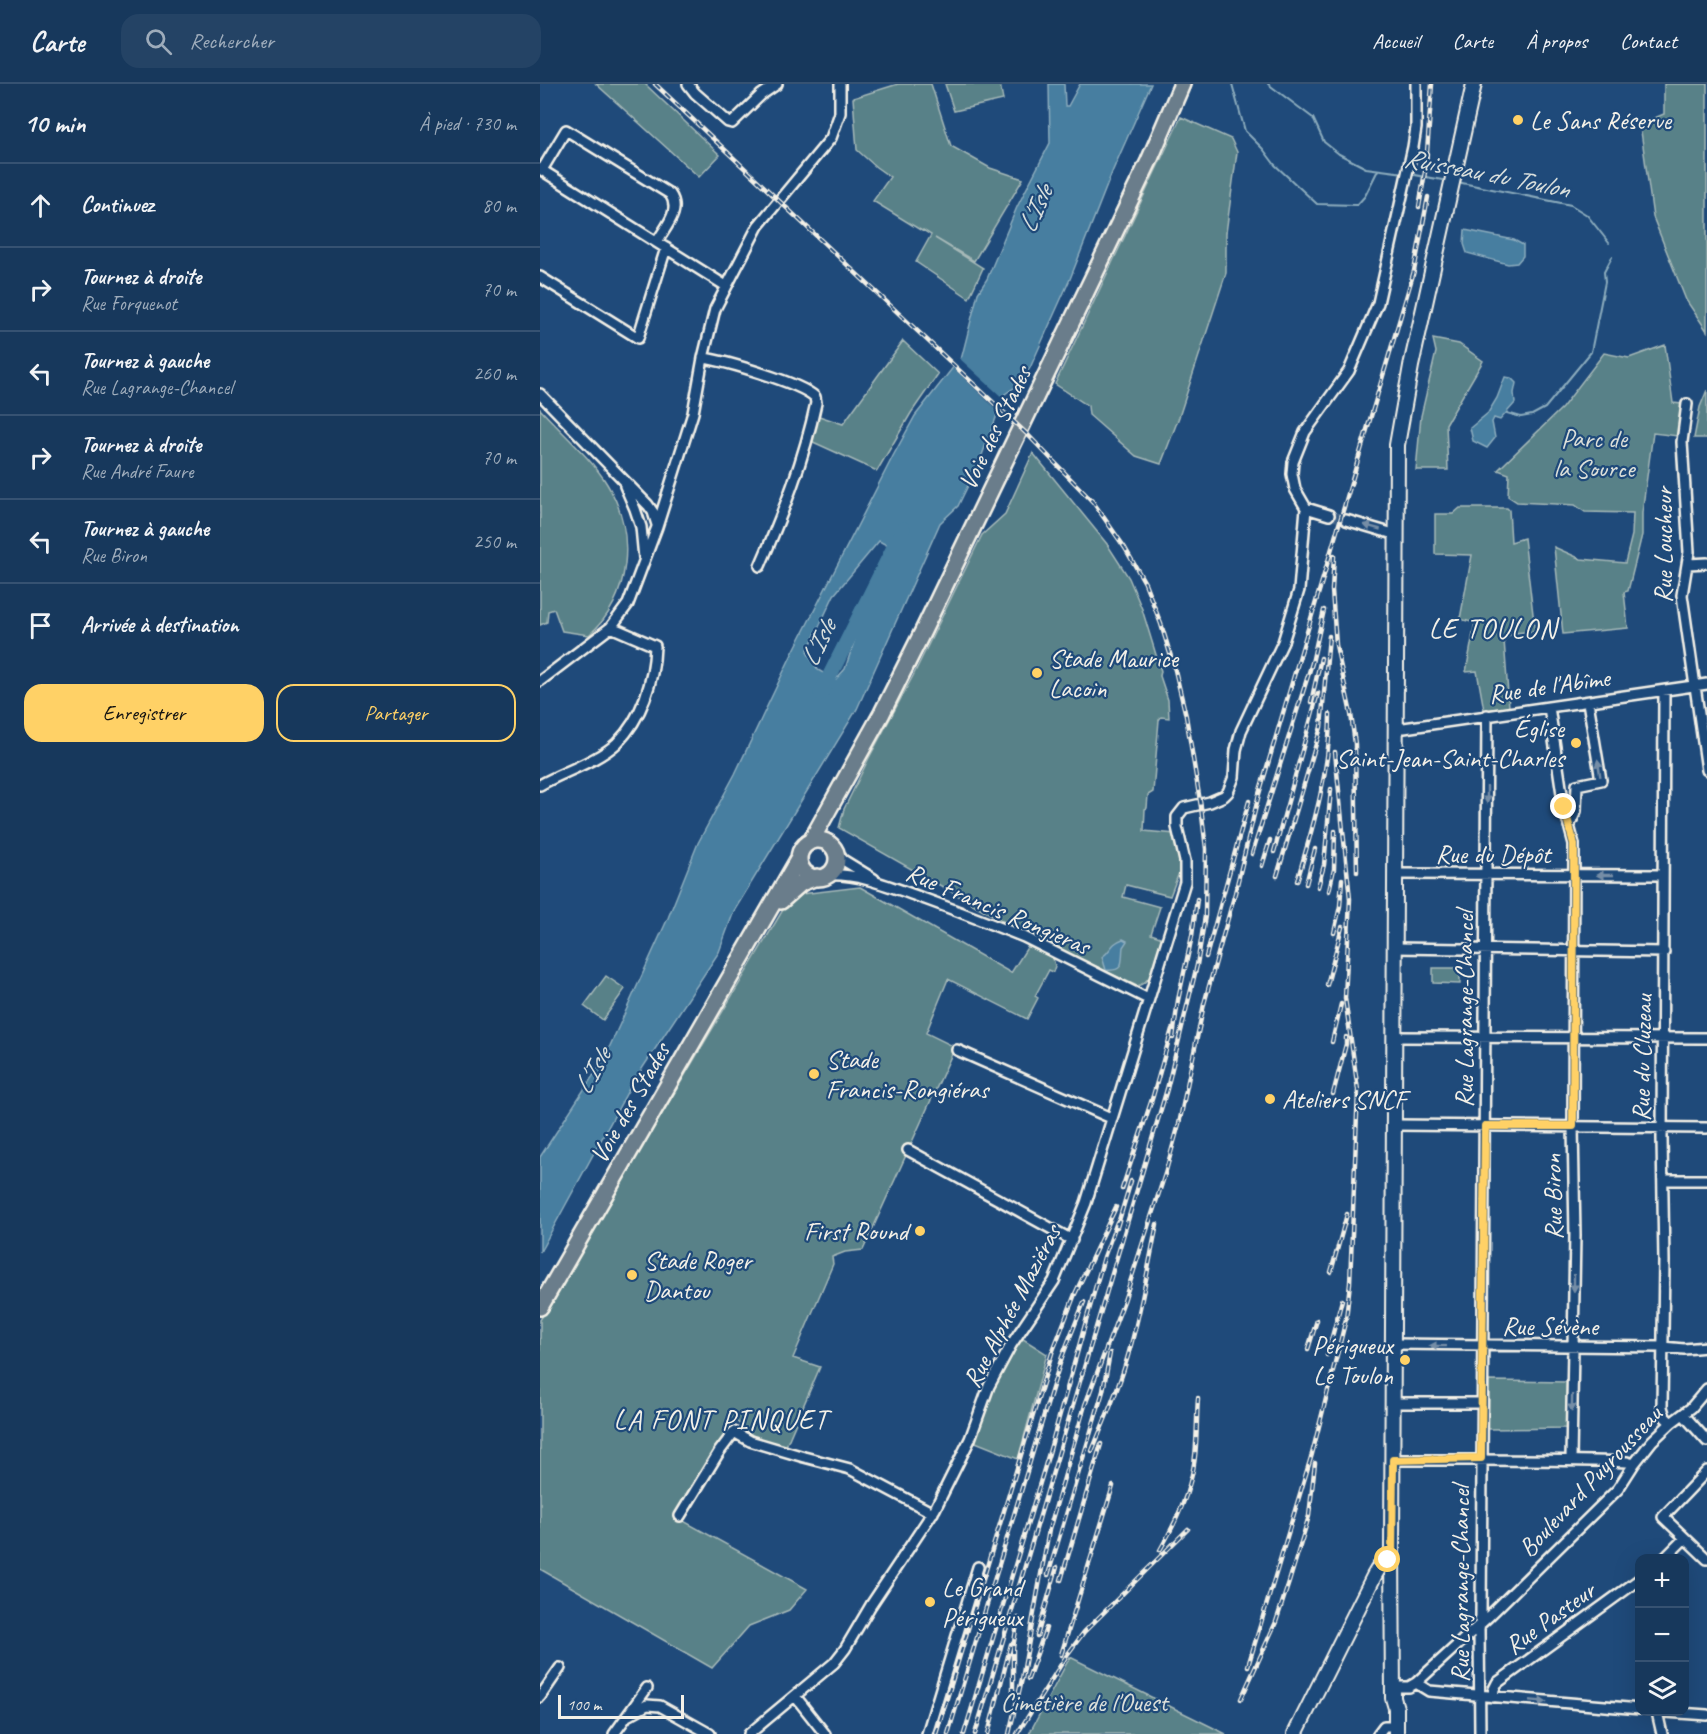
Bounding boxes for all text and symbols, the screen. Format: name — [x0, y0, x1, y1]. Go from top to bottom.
search box — [121, 14, 541, 68]
text: Carte — [30, 24, 85, 59]
icon: search — [142, 25, 175, 58]
text: Rechercher — [190, 27, 274, 55]
text: Accueil — [1372, 28, 1420, 54]
text: Carte — [1453, 28, 1493, 54]
text: À propos — [1526, 28, 1587, 54]
text: Contact — [1620, 28, 1677, 54]
place label: Le Sans Réserve — [1530, 104, 1672, 137]
text: 10 min — [24, 107, 86, 140]
text: À pied · 730 m — [419, 111, 516, 136]
marker: Le Sans Réserve — [1511, 113, 1525, 127]
water label: Ruisseau du Toulon — [1402, 140, 1575, 206]
water label: L'Isle — [1010, 176, 1062, 238]
icon: ahead — [24, 189, 57, 222]
text: Continuez — [81, 191, 154, 219]
text: 80 m — [482, 193, 516, 218]
text: Tournez à droite — [81, 263, 201, 291]
icon: right — [24, 273, 57, 306]
text: 70 m — [482, 277, 516, 302]
text: Rue Forquenot — [81, 291, 177, 316]
text: Tournez à gauche — [81, 347, 209, 375]
icon: left — [24, 357, 57, 390]
street label: Voie des Stades — [951, 359, 1040, 495]
text: 260 m — [473, 361, 516, 386]
text: Rue Lagrange-Chancel — [81, 375, 233, 400]
park label: Parc de la Source — [1554, 422, 1637, 485]
text: Tournez à droite — [81, 431, 201, 459]
icon: right — [24, 441, 57, 474]
text: 70 m — [482, 445, 516, 470]
text: Rue André Faure — [81, 459, 193, 484]
street label: Rue Loucheur — [1647, 484, 1680, 603]
text: Tournez à gauche — [81, 515, 209, 543]
one-way arrow — [1363, 522, 1381, 532]
icon: left — [24, 525, 57, 558]
text: 250 m — [473, 529, 516, 554]
text: Rue Biron — [81, 543, 147, 568]
icon: arrive — [24, 609, 57, 642]
water label: L'Isle — [792, 610, 846, 672]
text: Arrivée à destination — [81, 611, 239, 639]
district label: LE TOULON — [1429, 611, 1560, 646]
place label: Stade Maurice Lacoin — [1049, 642, 1180, 705]
street label: Rue de l'Abîme — [1486, 661, 1614, 711]
marker: Stade Maurice Lacoin — [1030, 666, 1044, 680]
button: Enregistrer — [24, 684, 264, 742]
button: Partager — [276, 684, 516, 742]
place label: Église Saint-Jean-Saint-Charles — [1336, 712, 1566, 775]
marker: Église Saint-Jean-Saint-Charles — [1569, 736, 1583, 750]
one-way arrow — [1595, 759, 1604, 778]
one-way arrow — [1482, 785, 1492, 804]
route end — [1550, 793, 1576, 819]
street label: Rue du Dépôt — [1436, 838, 1553, 871]
street label: Rue Francis Rongieras — [901, 855, 1097, 963]
one-way arrow — [1595, 870, 1614, 880]
street label: Rue Lagrange-Chancel — [1448, 906, 1481, 1108]
street label: Rue du Cluzeau — [1624, 993, 1660, 1122]
street label: Voie des Stades — [582, 1035, 679, 1169]
water label: L'Isle — [565, 1038, 621, 1100]
place label: Stade Francis-Rongiéras — [826, 1043, 990, 1106]
marker: Stade Francis-Rongiéras — [807, 1067, 821, 1081]
place label: Ateliers SNCF — [1282, 1083, 1411, 1116]
marker: Ateliers SNCF — [1263, 1092, 1277, 1106]
street label: Rue Biron — [1536, 1153, 1570, 1240]
place label: First Round — [804, 1215, 912, 1248]
street label: Rue Alphée Maziéras — [955, 1217, 1070, 1393]
marker: First Round — [913, 1224, 927, 1238]
place label: Stade Roger Dantou — [644, 1244, 754, 1307]
marker: Stade Roger Dantou — [625, 1268, 639, 1282]
one-way arrow — [1569, 1273, 1579, 1292]
street label: Rue Sévène — [1502, 1310, 1600, 1343]
place label: Périgueux Le Toulon — [1312, 1329, 1395, 1392]
one-way arrow — [1429, 1341, 1448, 1350]
marker: Périgueux Le Toulon — [1398, 1353, 1412, 1367]
one-way arrow — [1567, 1394, 1577, 1413]
street label: Boulevard Puyrousseau — [1511, 1397, 1670, 1564]
district label: LA FONT PINQUET — [614, 1402, 833, 1437]
street label: Rue Lagrange-Chancel — [1444, 1481, 1477, 1683]
route start — [1374, 1546, 1400, 1572]
map controls — [1635, 1554, 1689, 1716]
button: + — [1635, 1554, 1689, 1608]
place label: Le Grand Périgueux — [942, 1571, 1026, 1634]
street label: Rue Pasteur — [1498, 1573, 1604, 1662]
marker: Le Grand Périgueux — [923, 1595, 937, 1609]
button: − — [1635, 1608, 1689, 1662]
button: layers — [1635, 1662, 1689, 1716]
park label: Cimetière de l'Ouest — [1001, 1686, 1170, 1719]
scale bar — [558, 1692, 684, 1720]
text: 100 m — [567, 1695, 601, 1715]
one-way arrow — [1529, 1696, 1548, 1706]

